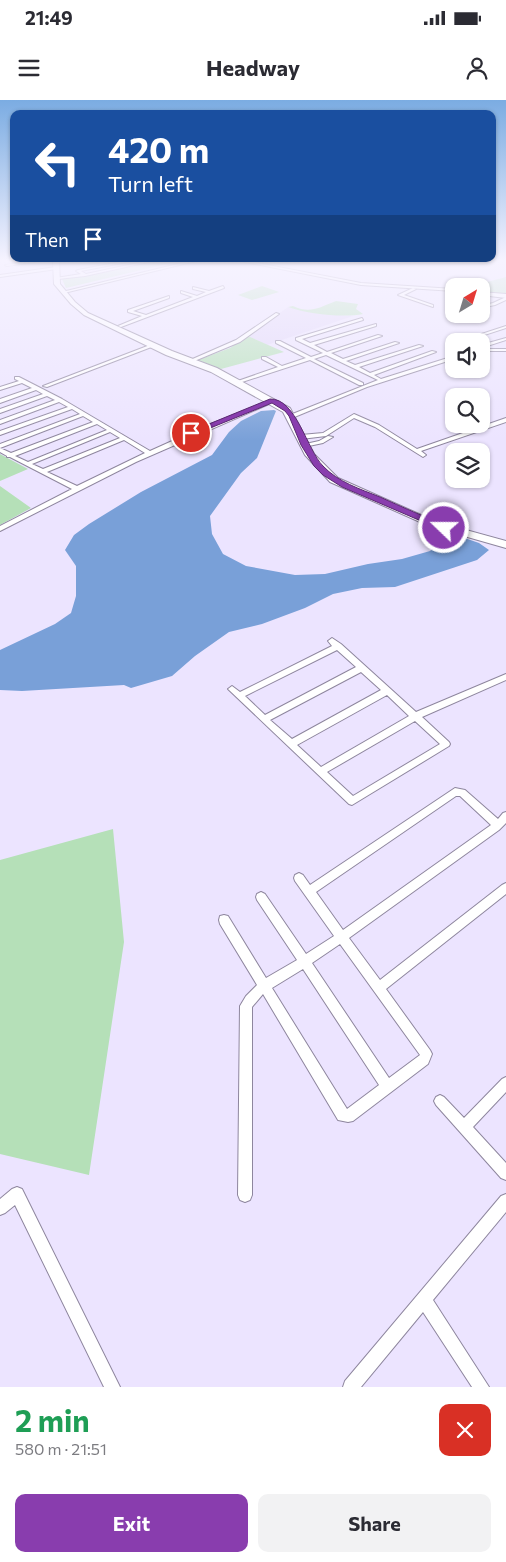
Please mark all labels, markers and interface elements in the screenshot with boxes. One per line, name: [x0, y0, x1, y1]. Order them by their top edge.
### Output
text: 21:49: [25, 6, 73, 29]
icon: menu: [15, 54, 43, 82]
text: Headway: [206, 54, 300, 81]
icon: person: [463, 54, 491, 82]
text: 420 m: [108, 127, 209, 170]
icon: left: [25, 130, 90, 195]
text: Turn left: [108, 170, 193, 197]
icon: arrive: [79, 225, 107, 253]
text: Then: [25, 228, 69, 251]
north arrow: [445, 278, 490, 322]
map controls: [445, 278, 490, 488]
button: sound: [445, 333, 490, 378]
button: search: [445, 388, 490, 433]
pin: [170, 412, 212, 454]
icon: arrive: [177, 419, 205, 447]
button: layers: [445, 443, 490, 488]
position arrow: [417, 501, 469, 553]
text: 2 min: [15, 1401, 90, 1438]
button: close: [439, 1404, 491, 1456]
text: 580 m · 21:51: [15, 1439, 107, 1458]
button: Exit: [15, 1494, 248, 1552]
button: Share: [258, 1494, 491, 1552]

